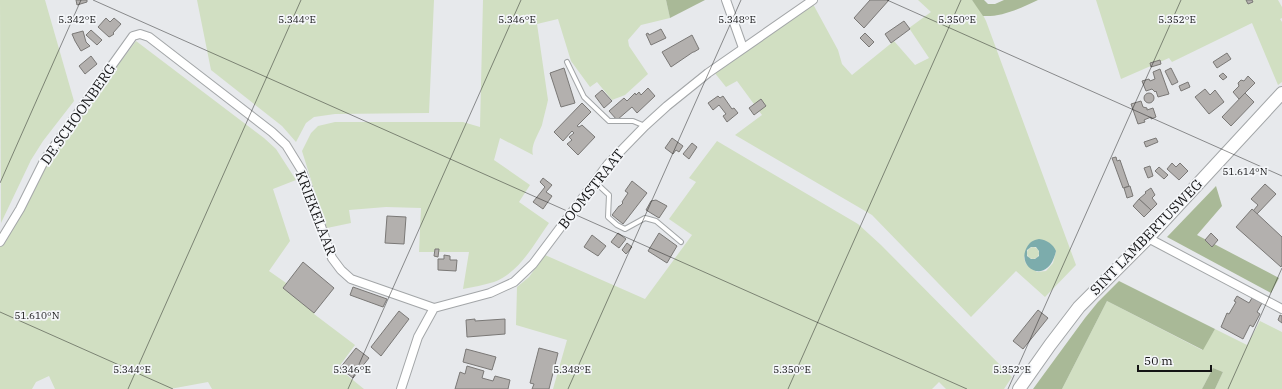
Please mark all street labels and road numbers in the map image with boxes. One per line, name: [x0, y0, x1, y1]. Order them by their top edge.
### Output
street label: DE SCHOONBERG: [36, 60, 120, 168]
street label: BOOMSTRAAT: [554, 146, 628, 232]
street label: KRIEKELAAR: [292, 168, 341, 258]
street label: SINT LAMBERTUSWEG: [1086, 175, 1206, 299]

